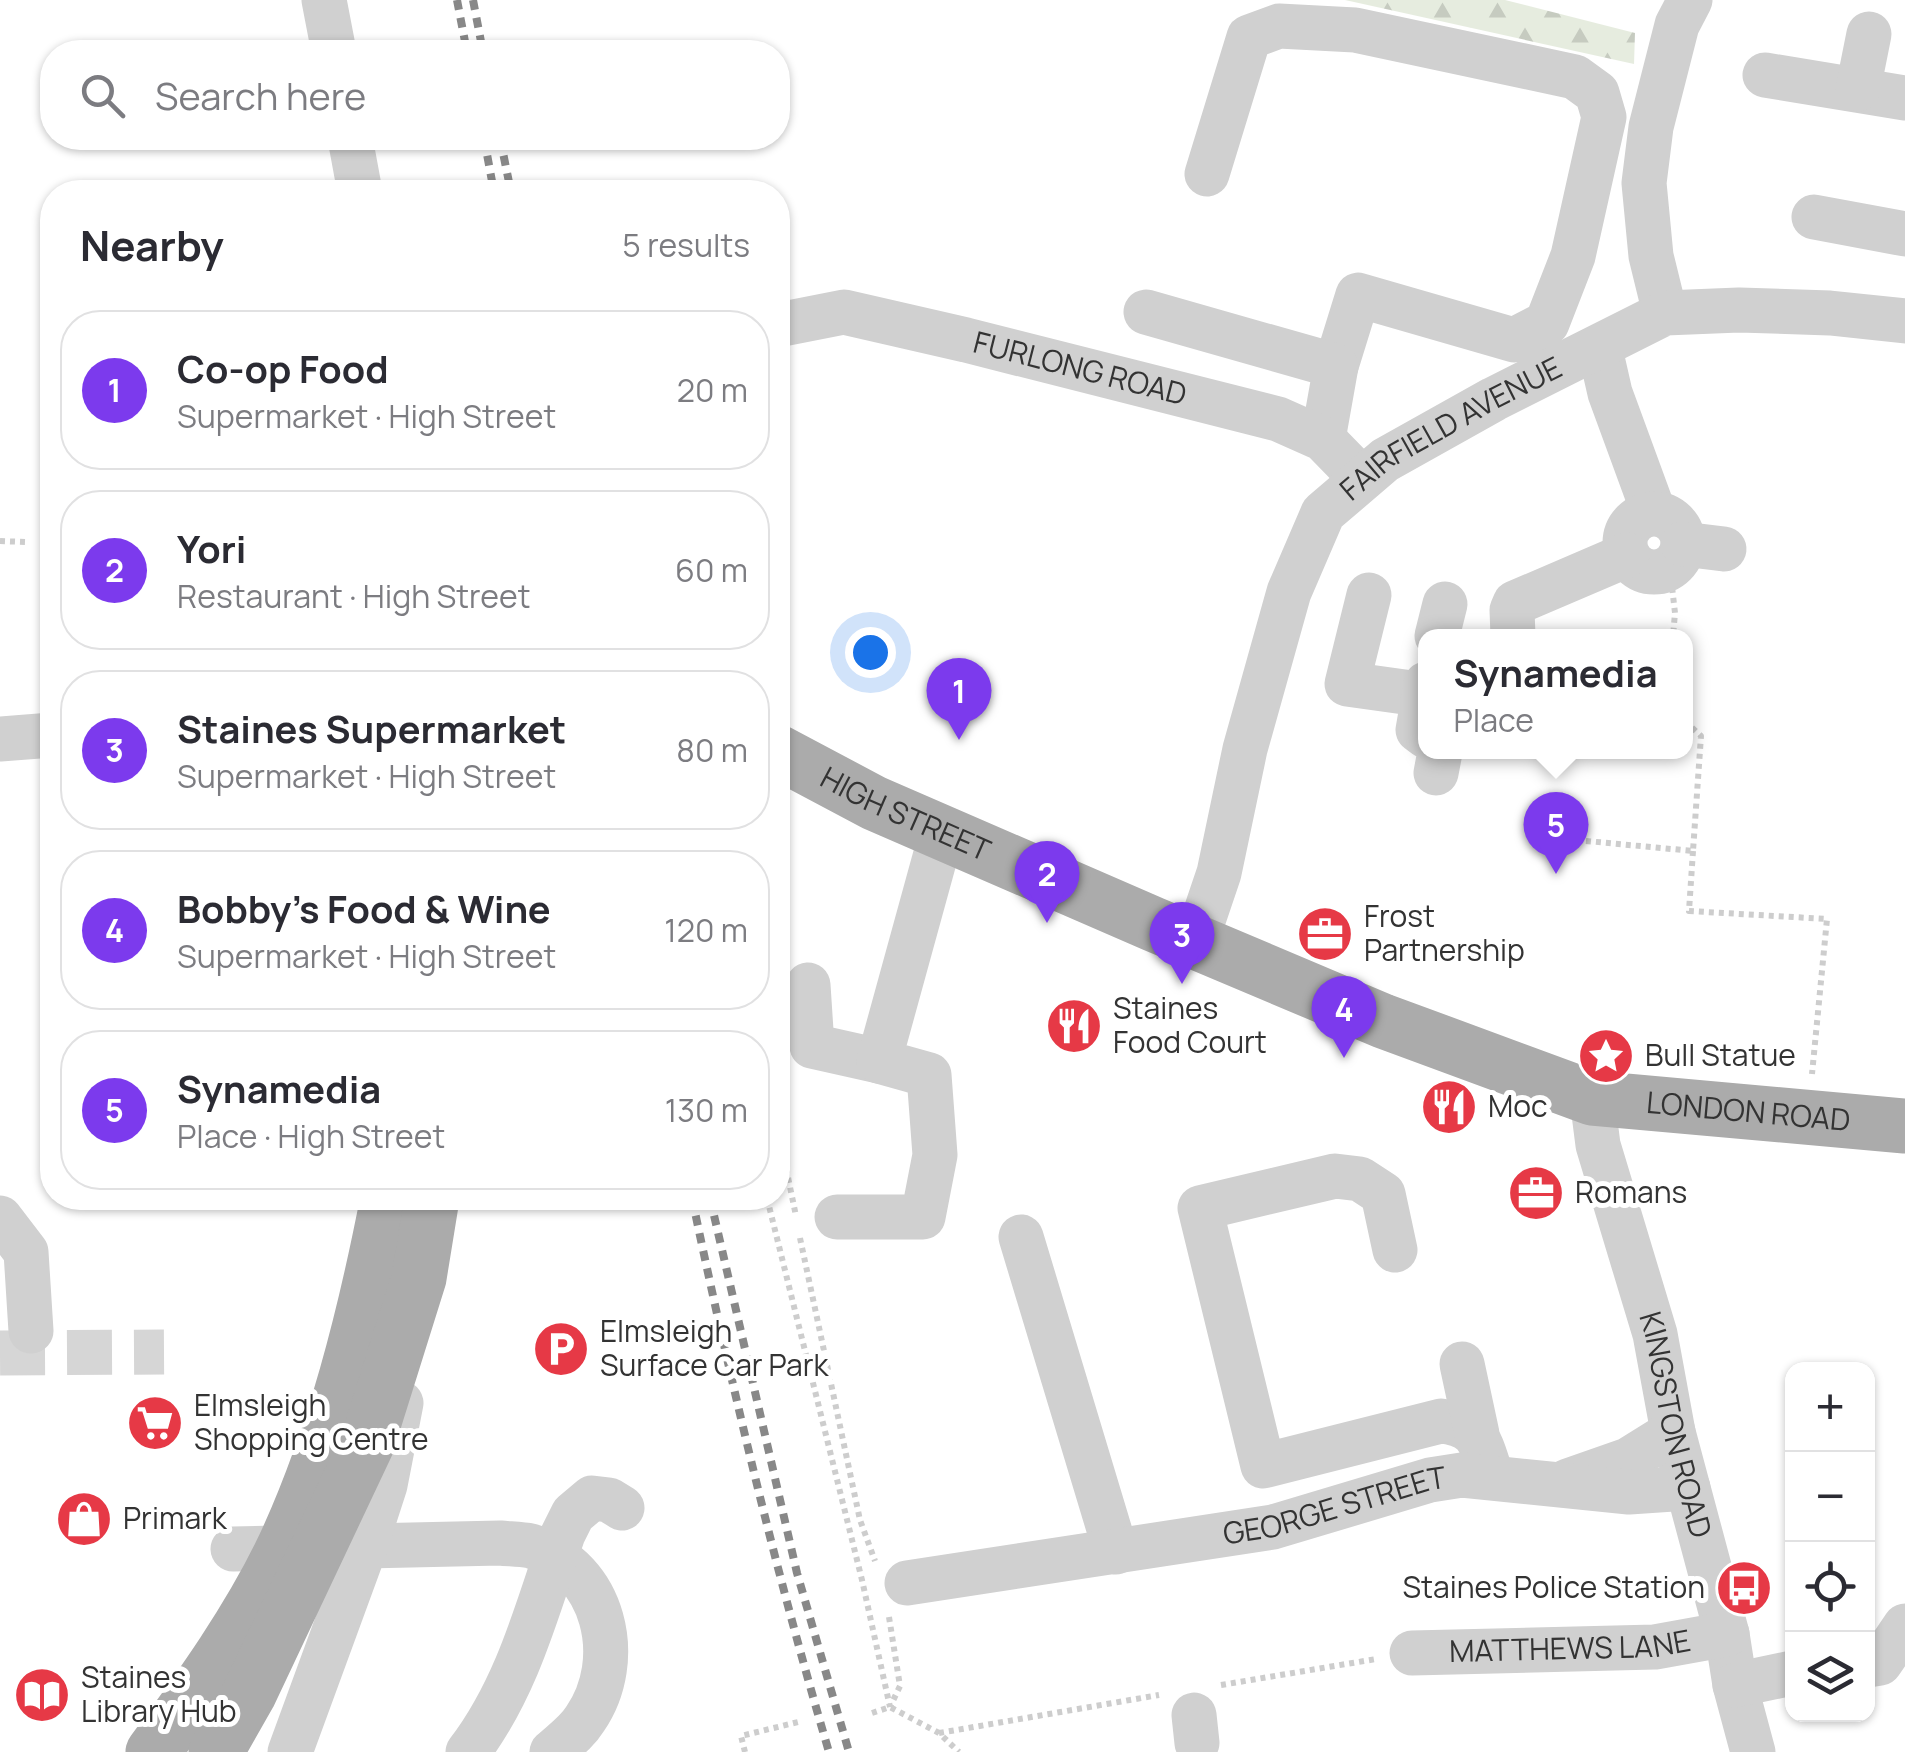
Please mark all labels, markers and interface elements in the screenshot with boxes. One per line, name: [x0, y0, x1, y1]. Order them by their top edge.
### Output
search box: [40, 40, 790, 150]
icon: search: [75, 68, 130, 123]
text: Search here: [155, 69, 366, 121]
text: Nearby: [80, 216, 224, 274]
text: 5 results: [622, 223, 750, 267]
street label: FURLONG ROAD: [969, 321, 1191, 414]
text: Co-op Food: [177, 342, 389, 394]
street label: FAIRFIELD AVENUE: [1331, 346, 1568, 509]
text: 1: [107, 368, 122, 412]
text: 20 m: [677, 368, 748, 412]
text: Supermarket · High Street: [177, 394, 556, 438]
text: Yori: [177, 522, 247, 574]
text: 2: [105, 548, 124, 592]
text: 60 m: [675, 548, 748, 592]
text: Restaurant · High Street: [177, 574, 531, 618]
your location: [845, 627, 896, 678]
popup: [1418, 629, 1693, 759]
text: Synamedia: [1453, 646, 1658, 698]
pin: 1: [926, 658, 992, 740]
text: Place: [1453, 698, 1534, 742]
text: Staines Supermarket: [177, 702, 566, 754]
text: 3: [105, 728, 124, 772]
text: 80 m: [676, 728, 748, 772]
text: Supermarket · High Street: [177, 754, 556, 798]
street label: HIGH STREET: [814, 756, 997, 870]
pin: 5: [1524, 792, 1588, 874]
pin: 2: [1014, 840, 1080, 923]
text: Bobby's Food & Wine: [177, 882, 551, 934]
place label: Frost Partnership: [1364, 895, 1525, 970]
pin: 3: [1150, 902, 1214, 984]
office icon: Frost Partnership: [1295, 904, 1355, 964]
text: 4: [105, 908, 124, 952]
text: 120 m: [664, 908, 748, 952]
text: Supermarket · High Street: [177, 934, 556, 978]
pin: 4: [1312, 976, 1376, 1058]
place label: Staines Food Court: [1113, 987, 1267, 1062]
restaurant icon: Staines Food Court: [1044, 996, 1104, 1056]
place icon: Bull Statue: [1576, 1026, 1636, 1086]
place label: Bull Statue: [1645, 1034, 1796, 1075]
text: Synamedia: [177, 1062, 381, 1114]
restaurant icon: Moc: [1419, 1077, 1479, 1137]
street label: LONDON ROAD: [1645, 1081, 1852, 1140]
place label: Moc: [1488, 1085, 1548, 1126]
text: 5: [105, 1088, 124, 1132]
text: 130 m: [665, 1088, 748, 1132]
text: Place · High Street: [177, 1114, 445, 1158]
office icon: Romans: [1506, 1163, 1566, 1223]
place label: Romans: [1575, 1171, 1687, 1212]
street label: KINGSTON ROAD: [1630, 1307, 1722, 1542]
place label: Elmsleigh Surface Car Park: [600, 1310, 830, 1385]
parking icon: Elmsleigh Surface Car Park: [531, 1319, 591, 1379]
map controls: [1785, 1362, 1875, 1722]
button: +: [1785, 1362, 1875, 1452]
place label: Elmsleigh Shopping Centre: [194, 1384, 429, 1459]
supermarket icon: Elmsleigh Shopping Centre: [125, 1393, 185, 1453]
button: −: [1785, 1452, 1875, 1542]
street label: GEORGE STREET: [1220, 1456, 1449, 1553]
shop icon: Primark: [54, 1489, 114, 1549]
place label: Primark: [123, 1497, 228, 1538]
button: locate: [1785, 1542, 1875, 1632]
bus stop icon: Staines Police Station: [1714, 1558, 1774, 1618]
place label: Staines Police Station: [1403, 1566, 1705, 1607]
street label: MATTHEWS LANE: [1449, 1619, 1694, 1671]
button: layers: [1785, 1632, 1875, 1722]
place label: Staines Library Hub: [81, 1656, 237, 1731]
library icon: Staines Library Hub: [12, 1665, 72, 1725]

